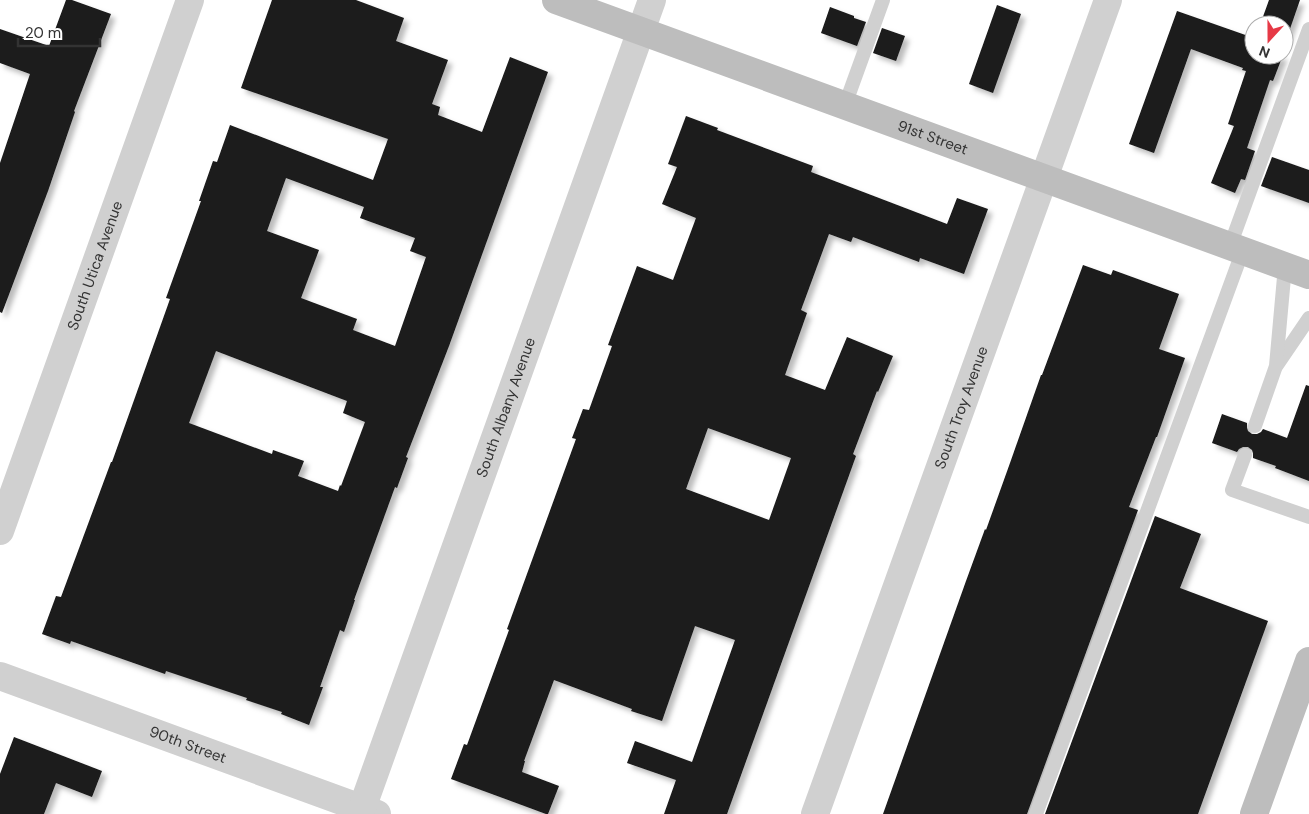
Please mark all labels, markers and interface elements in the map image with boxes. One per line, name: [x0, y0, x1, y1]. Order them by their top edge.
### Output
scale bar: [18, 15, 100, 47]
north arrow: [1244, 15, 1294, 65]
text: 20 m: [25, 23, 61, 43]
text: N: [1256, 42, 1272, 62]
street label: 91st Street: [895, 116, 971, 160]
street label: South Utica Avenue: [63, 198, 127, 333]
street label: South Albany Avenue: [472, 335, 540, 480]
street label: South Troy Avenue: [930, 343, 993, 472]
street label: 90th Street: [146, 721, 229, 768]

